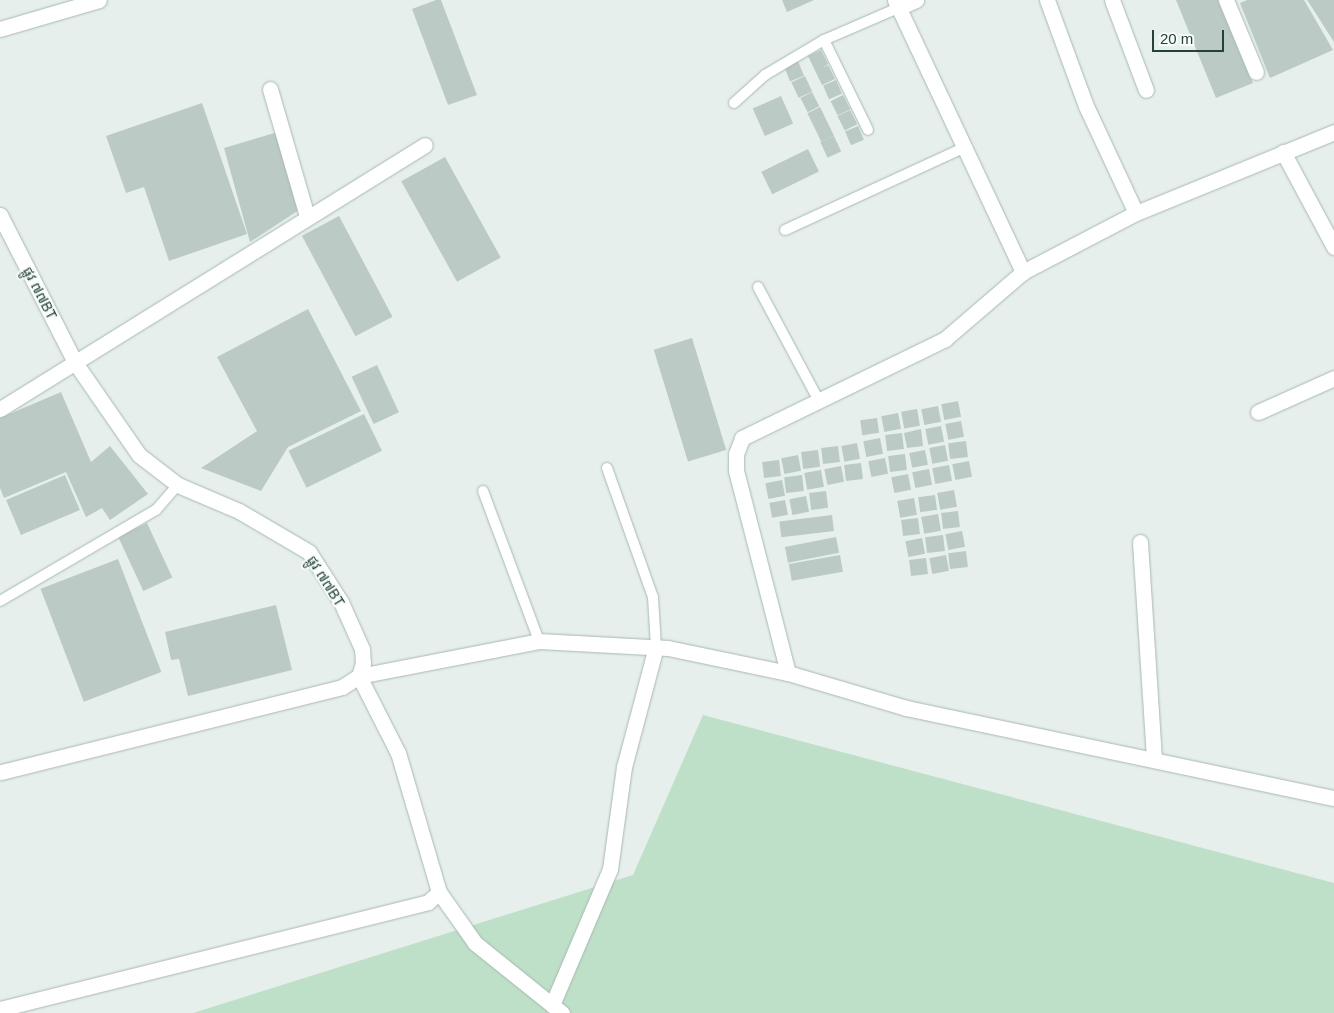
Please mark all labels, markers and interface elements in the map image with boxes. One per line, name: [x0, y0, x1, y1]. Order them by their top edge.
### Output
scale bar: [1154, 20, 1226, 52]
text: 20 m: [1160, 30, 1193, 47]
street label: ផ្លូវ ៧៧BT: [20, 264, 60, 322]
street label: ផ្លូវ ៧៧BT: [304, 552, 348, 610]

